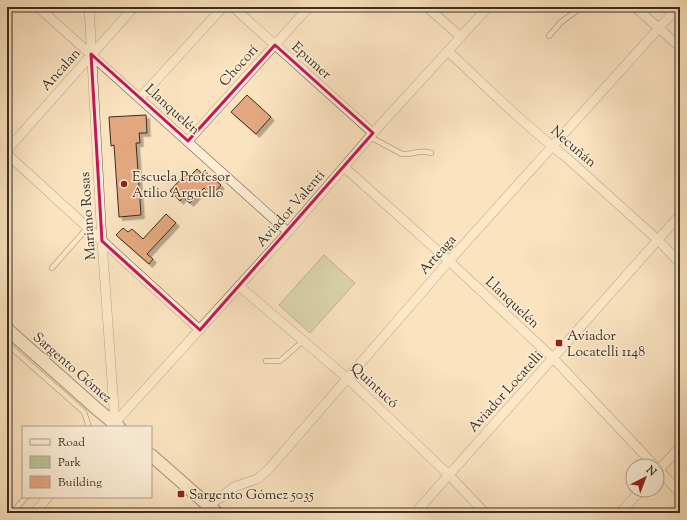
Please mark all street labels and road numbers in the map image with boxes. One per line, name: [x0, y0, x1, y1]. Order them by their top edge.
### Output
street label: Epumer: [286, 38, 336, 85]
street label: Chocorí: [215, 41, 264, 92]
street label: Ancalan: [37, 45, 86, 96]
street label: Llanquelén: [140, 80, 204, 141]
street label: Necuñán: [545, 122, 600, 173]
street label: Aviador Valenti: [252, 167, 331, 252]
street label: Mariano Rosas: [76, 171, 102, 261]
street label: Arteaga: [415, 231, 462, 280]
street label: Llanquelén: [480, 273, 543, 334]
street label: Sargento Gómez: [28, 328, 116, 409]
street label: Aviador Locatelli: [464, 347, 549, 438]
street label: Quintucó: [345, 359, 402, 414]

